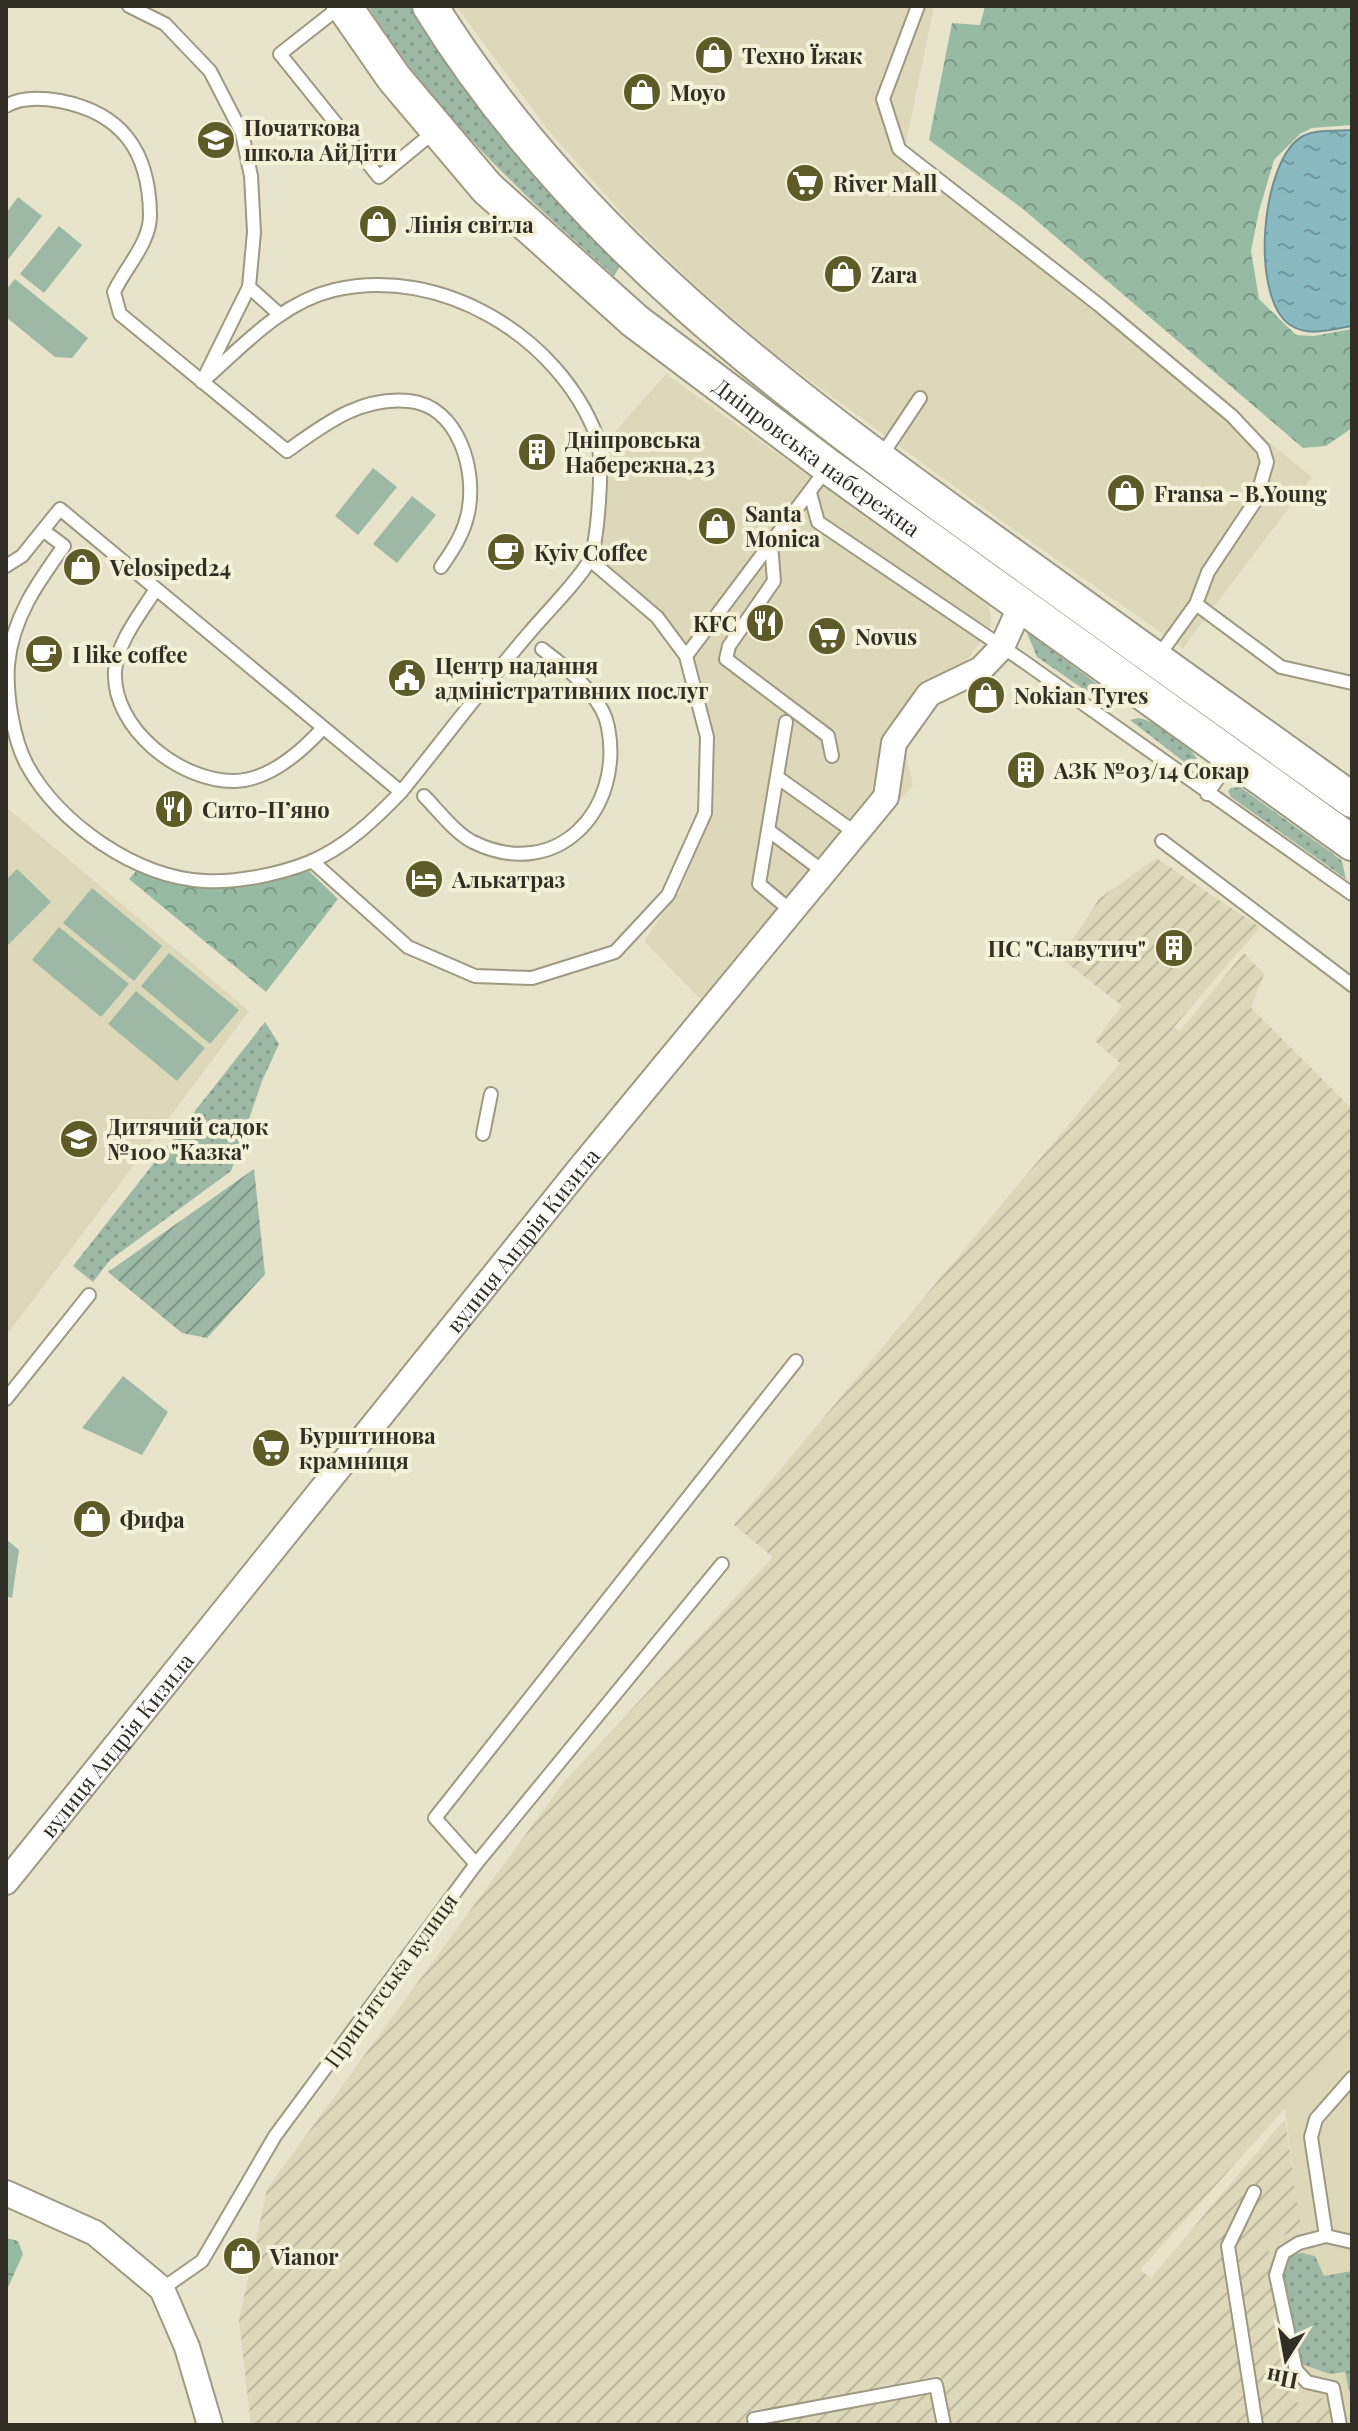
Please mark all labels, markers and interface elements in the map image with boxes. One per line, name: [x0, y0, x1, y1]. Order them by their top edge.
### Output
shop icon: Техно Їжак: [693, 34, 735, 76]
place label: Техно Їжак: [742, 40, 863, 70]
shop icon: Moyo: [621, 71, 663, 113]
place label: Moyo: [670, 77, 726, 107]
place label: Початкова школа АйДіти: [244, 112, 397, 167]
school or university icon: Початкова школа АйДіти: [195, 119, 237, 161]
supermarket icon: River Mall: [784, 162, 826, 204]
place label: River Mall: [833, 168, 937, 198]
shop icon: Лінія світла: [357, 203, 399, 245]
place label: Лінія світла: [405, 209, 534, 239]
shop icon: Zara: [822, 253, 864, 295]
place label: Zara: [871, 259, 918, 289]
street label: Дніпровська набережна: [708, 371, 927, 543]
place label: Дніпровська Набережна,23: [565, 424, 715, 479]
building icon: Дніпровська Набережна,23: [516, 431, 558, 473]
shop icon: Fransa - B.Young: [1105, 472, 1147, 514]
place label: Fransa - B.Young: [1154, 478, 1328, 508]
place label: Santa Monica: [745, 498, 821, 553]
shop icon: Santa Monica: [696, 505, 738, 547]
cafe icon: Kyiv Coffee: [485, 531, 527, 573]
place label: Kyiv Coffee: [534, 537, 648, 567]
shop icon: Velosiped24: [61, 546, 103, 588]
place label: Velosiped24: [109, 552, 231, 582]
restaurant icon: KFC: [744, 602, 786, 644]
place label: KFC: [693, 608, 737, 638]
supermarket icon: Novus: [806, 615, 848, 657]
place label: Novus: [855, 621, 917, 651]
cafe icon: I like coffee: [23, 633, 65, 675]
place label: I like coffee: [72, 639, 188, 669]
place label: Центр надання адміністративних послуг: [435, 650, 708, 705]
public building icon: Центр надання адміністративних послуг: [386, 657, 428, 699]
shop icon: Nokian Tyres: [965, 674, 1007, 716]
place label: Nokian Tyres: [1014, 680, 1148, 710]
building icon: АЗК №03/14 Сокар: [1005, 749, 1047, 791]
place label: АЗК №03/14 Сокар: [1053, 755, 1249, 785]
restaurant icon: Сито-П’яно: [153, 788, 195, 830]
place label: Сито-П’яно: [202, 794, 330, 824]
hotel icon: Алькатраз: [403, 858, 445, 900]
place label: Алькатраз: [451, 864, 566, 894]
building icon: ПС "Славутич": [1153, 927, 1195, 969]
place label: ПС "Славутич": [988, 933, 1146, 963]
place label: Дитячий садок №100 "Казка": [107, 1111, 269, 1166]
school or university icon: Дитячий садок №100 "Казка": [58, 1118, 100, 1160]
street label: вулиця Андрія Кизила: [439, 1141, 606, 1338]
place label: Бурштинова крамниця: [299, 1420, 436, 1475]
supermarket icon: Бурштинова крамниця: [250, 1427, 292, 1469]
shop icon: Фифа: [71, 1498, 113, 1540]
place label: Фифа: [120, 1504, 185, 1534]
street label: вулиця Андрія Кизила: [33, 1646, 200, 1844]
street label: Припʼятська вулиця: [317, 1887, 464, 2073]
shop icon: Vianor: [221, 2235, 263, 2277]
place label: Vianor: [269, 2241, 339, 2271]
north arrow: [1246, 2319, 1326, 2399]
text: Пн: [1264, 2362, 1300, 2397]

